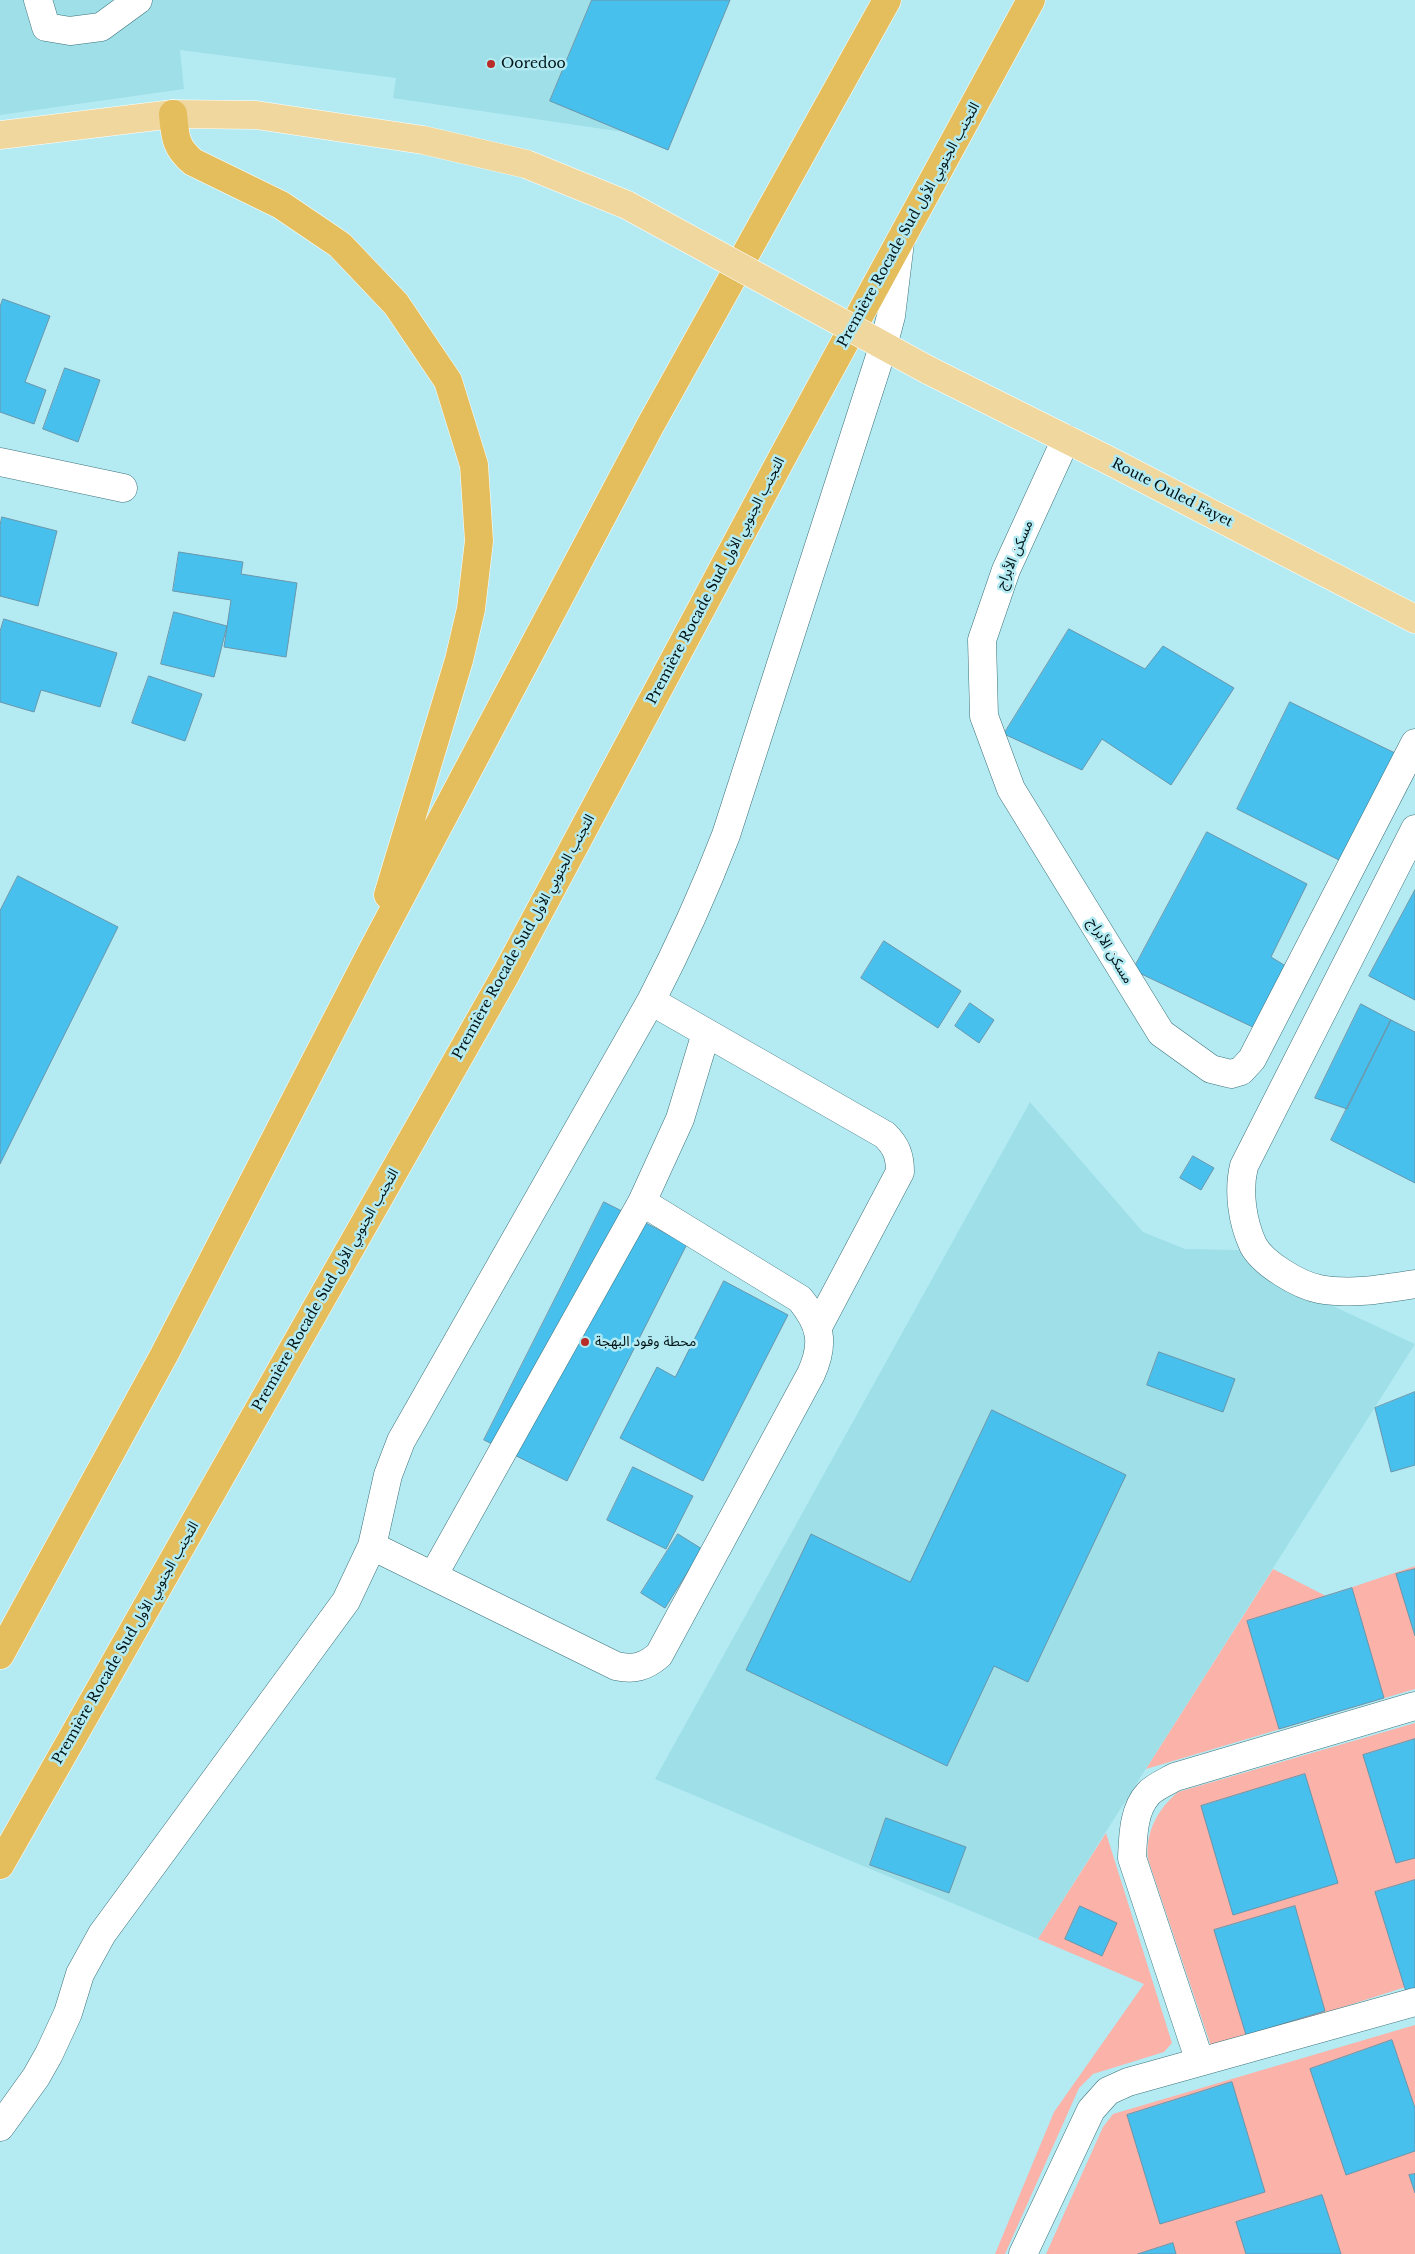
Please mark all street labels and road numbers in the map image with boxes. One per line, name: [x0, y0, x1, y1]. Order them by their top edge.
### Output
street label: Première Rocade Sud التجنب الجنوبي الأول: [834, 100, 984, 350]
street label: Première Rocade Sud التجنب الجنوبي الأول: [643, 455, 789, 707]
street label: Route Ouled Fayet: [1109, 455, 1235, 531]
street label: مسكن الأبراج: [993, 518, 1037, 592]
street label: Première Rocade Sud التجنب الجنوبي الأول: [449, 812, 599, 1062]
street label: مسكن الأبراج: [1084, 915, 1136, 987]
street label: Première Rocade Sud التجنب الجنوبي الأول: [249, 1166, 403, 1414]
street label: Première Rocade Sud التجنب الجنوبي الأول: [49, 1519, 203, 1767]

